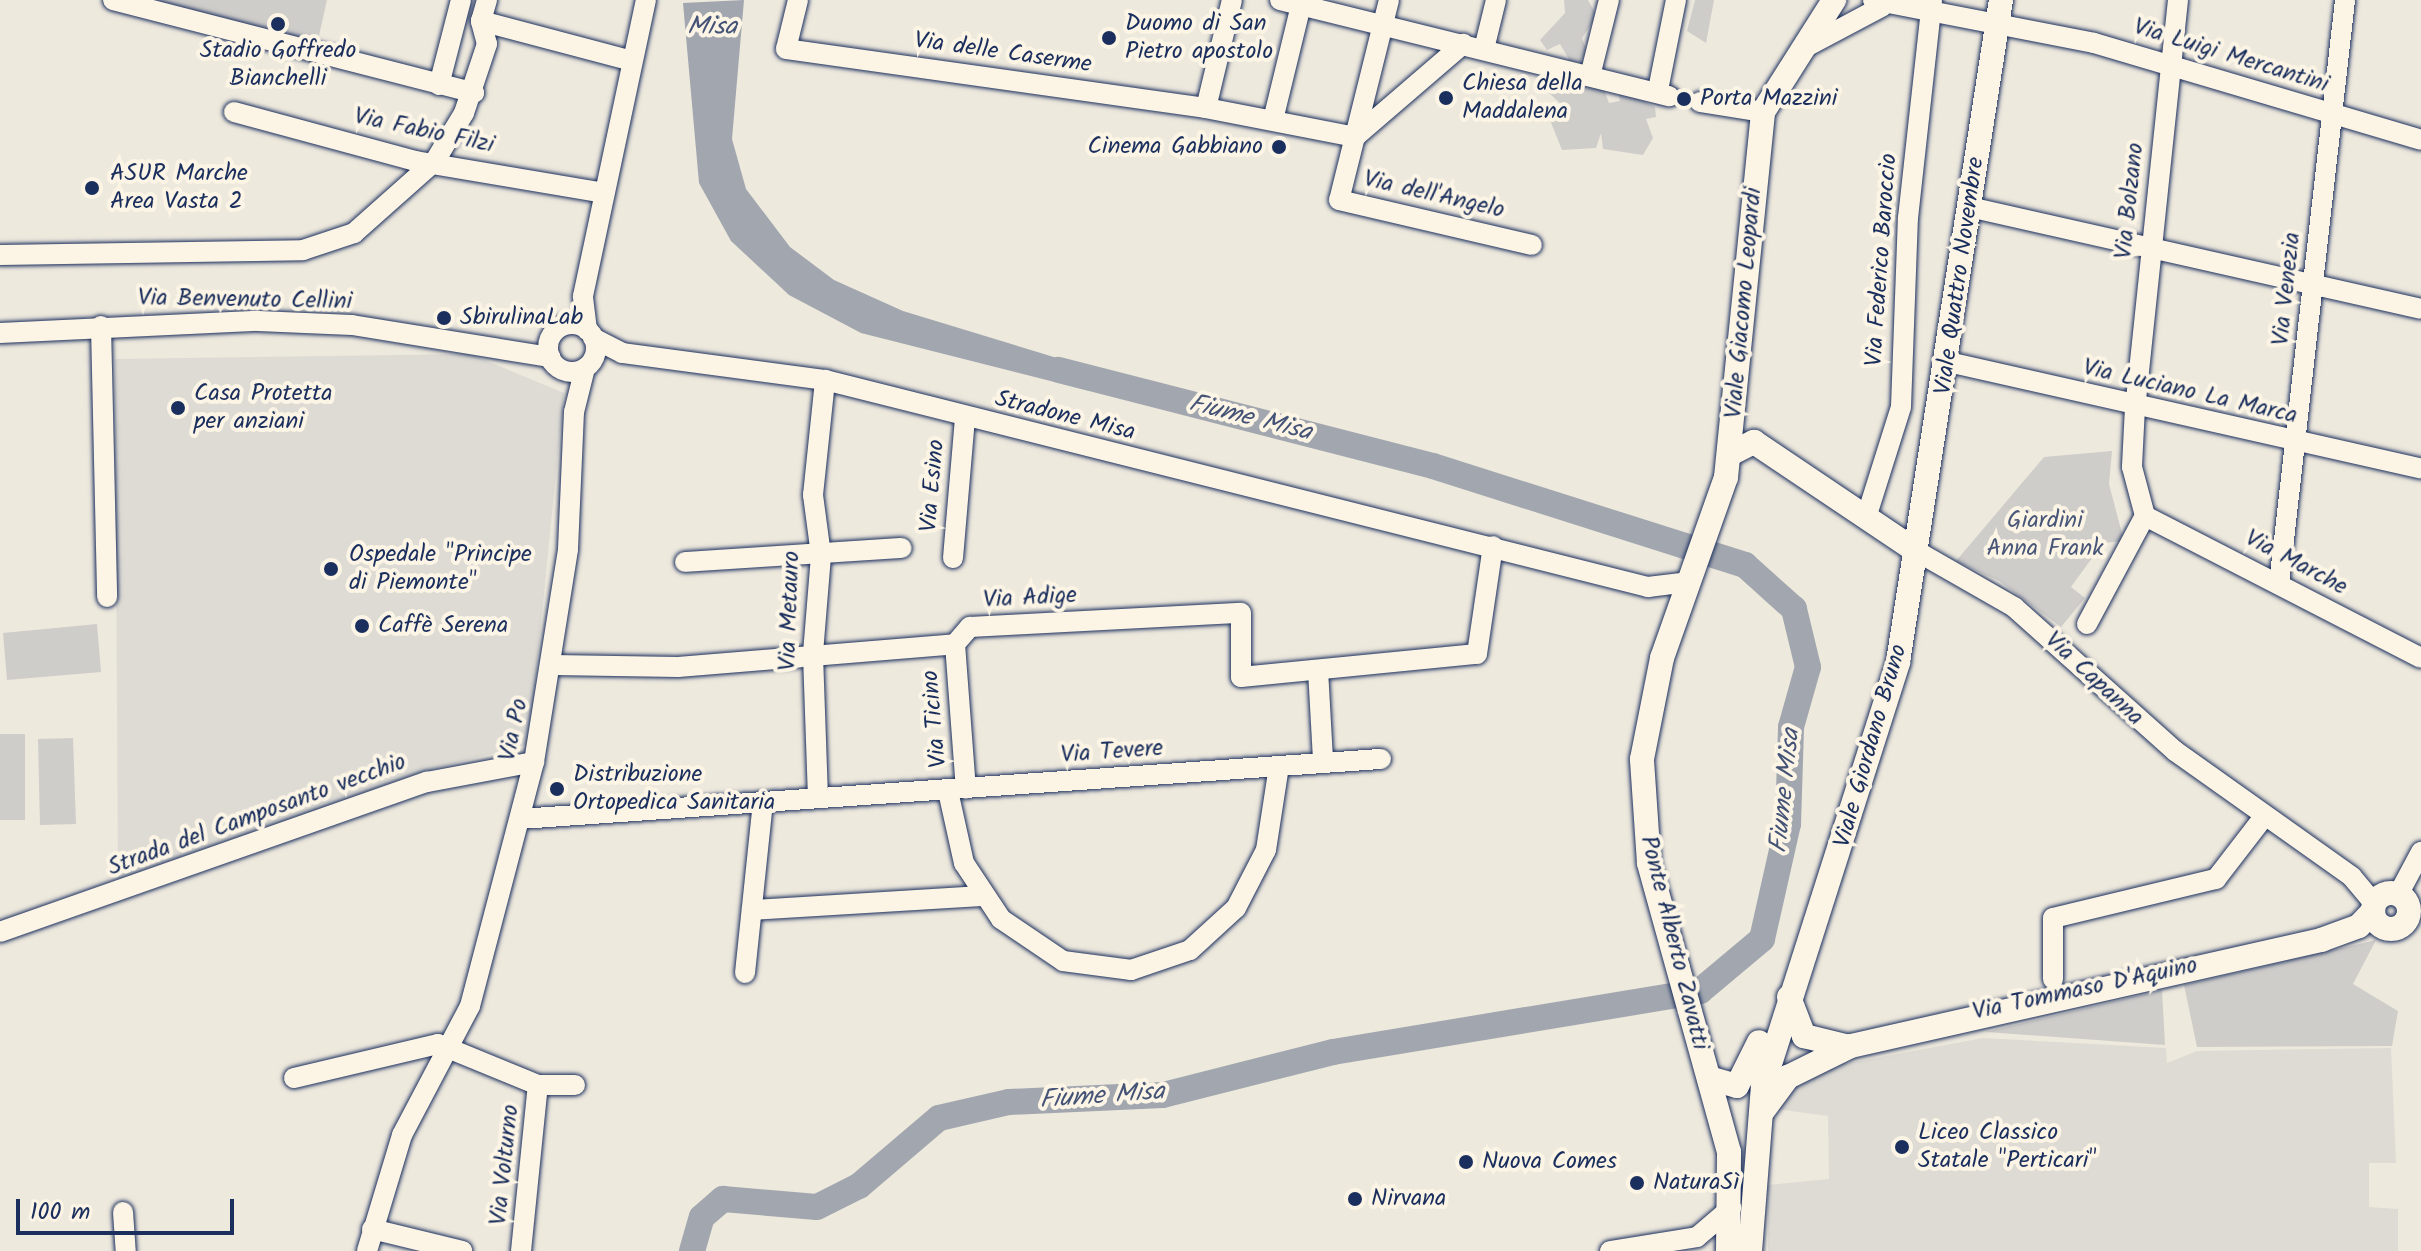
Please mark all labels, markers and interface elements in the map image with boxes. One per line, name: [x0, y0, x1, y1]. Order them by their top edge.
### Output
place label: Duomo di San Pietro apostolo: [1125, 10, 1273, 66]
water label: Misa: [687, 12, 737, 44]
street label: Via Luigi Mercantini: [2130, 13, 2332, 99]
marker: Stadio Goffredo Bianchelli: [269, 15, 287, 33]
street label: Via delle Caserme: [912, 26, 1094, 80]
marker: Duomo di San Pietro apostolo: [1100, 29, 1118, 47]
place label: Stadio Goffredo Bianchelli: [200, 37, 356, 93]
place label: Chiesa della Maddalena: [1462, 70, 1583, 126]
place label: Porta Mazzini: [1700, 85, 1838, 113]
marker: Chiesa della Maddalena: [1437, 89, 1455, 107]
marker: Porta Mazzini: [1675, 90, 1693, 108]
street label: Via Fabio Filzi: [351, 102, 497, 160]
place label: Cinema Gabbiano: [1088, 133, 1263, 161]
marker: Cinema Gabbiano: [1270, 138, 1288, 156]
street label: Via Bolzano: [2110, 141, 2150, 261]
street label: Via Federico Baroccio: [1860, 152, 1904, 368]
street label: Viale Quattro Novembre: [1929, 155, 1991, 397]
place label: ASUR Marche Area Vasta 2: [110, 160, 248, 216]
street label: Via dell'Angelo: [1361, 165, 1507, 225]
marker: ASUR Marche Area Vasta 2: [81, 177, 103, 199]
street label: Viale Giacomo Leopardi: [1720, 186, 1768, 420]
street label: Via Venezia: [2267, 231, 2307, 347]
street label: Via Benvenuto Cellini: [138, 284, 352, 316]
place label: SbirulinaLab: [460, 304, 583, 332]
marker: SbirulinaLab: [435, 309, 453, 327]
street label: Via Luciano La Marca: [2080, 353, 2300, 431]
place label: Casa Protetta per anziani: [194, 380, 333, 436]
street label: Stradone Misa: [992, 385, 1138, 447]
water label: Fiume Misa: [1186, 389, 1314, 449]
marker: Casa Protetta per anziani: [169, 399, 187, 417]
street label: Via Esino: [915, 438, 951, 534]
park label: Giardini Anna Frank: [1987, 507, 2103, 563]
street label: Via Marche: [2240, 524, 2352, 602]
place label: Ospedale "Principe di Piemonte": [349, 541, 532, 597]
street label: Via Metauro: [774, 551, 806, 671]
marker: Ospedale "Principe di Piemonte": [320, 558, 342, 580]
street label: Via Adige: [982, 581, 1078, 615]
place label: Caffè Serena: [378, 612, 508, 640]
marker: Caffè Serena: [353, 617, 371, 635]
street label: Via Capanna: [2039, 626, 2149, 732]
street label: Viale Giordano Bruno: [1828, 641, 1914, 851]
street label: Via Ticino: [916, 669, 954, 769]
street label: Via Po: [493, 696, 535, 764]
water label: Fiume Misa: [1764, 727, 1808, 855]
street label: Via Tevere: [1060, 734, 1164, 770]
street label: Strada del Camposanto vecchio: [104, 748, 410, 882]
place label: Distribuzione Ortopedica Sanitaria: [573, 761, 775, 817]
marker: Distribuzione Ortopedica Sanitaria: [548, 780, 566, 798]
street label: Ponte Alberto Zavatti: [1633, 833, 1715, 1053]
street label: Via Tommaso D'Aquino: [1970, 951, 2200, 1027]
water label: Fiume Misa: [1039, 1077, 1165, 1117]
street label: Via Volturno: [484, 1103, 526, 1227]
place label: Liceo Classico Statale "Perticari": [1918, 1119, 2096, 1175]
marker: Liceo Classico Statale "Perticari": [1893, 1138, 1911, 1156]
place label: Nuova Comes: [1482, 1148, 1617, 1176]
marker: Nuova Comes: [1457, 1153, 1475, 1171]
place label: NaturaSì: [1653, 1169, 1739, 1197]
marker: NaturaSì: [1628, 1174, 1646, 1192]
scale bar: [20, 1183, 238, 1233]
place label: Nirvana: [1371, 1185, 1446, 1213]
marker: Nirvana: [1346, 1190, 1364, 1208]
text: 100 m: [30, 1193, 90, 1232]

